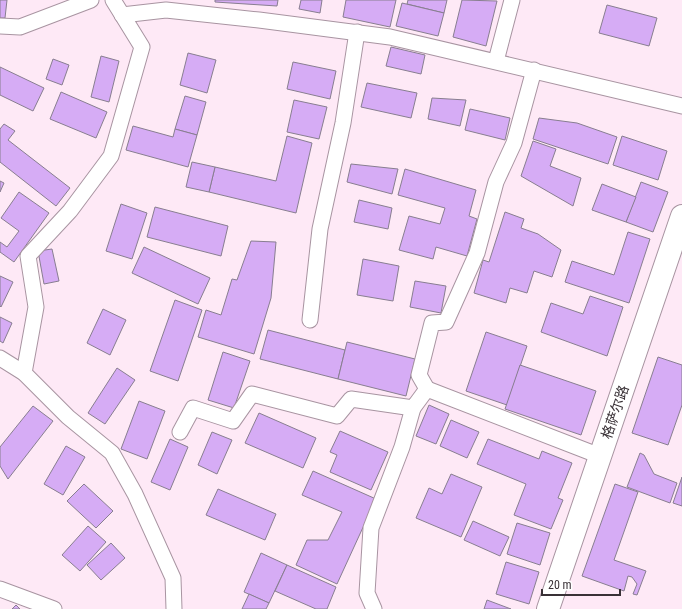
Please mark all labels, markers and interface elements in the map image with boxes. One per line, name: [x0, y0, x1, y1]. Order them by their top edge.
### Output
street label: 格萨尔路: [598, 383, 632, 441]
scale bar: [542, 571, 620, 597]
text: 20 m: [548, 578, 572, 592]

